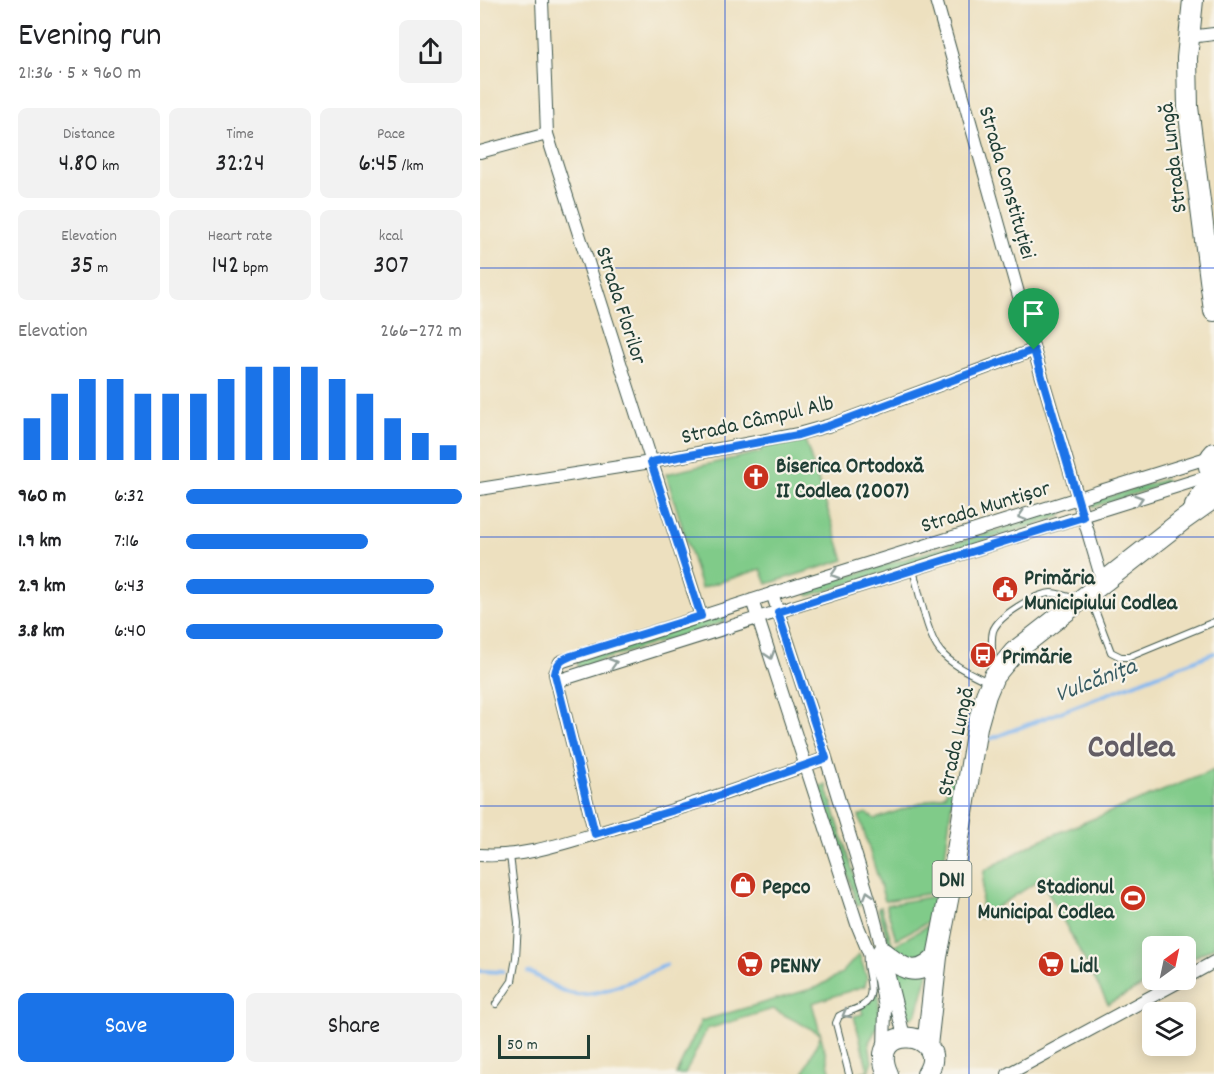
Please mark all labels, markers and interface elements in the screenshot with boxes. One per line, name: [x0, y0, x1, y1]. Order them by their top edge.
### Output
text: Evening run: [18, 14, 162, 61]
button: share: [399, 20, 462, 83]
text: 21:36 · 5 × 960 m: [18, 60, 141, 88]
street label: Strada Lungă: [1152, 100, 1197, 215]
street label: Strada Constituției: [969, 103, 1042, 263]
text: Distance: [63, 123, 115, 146]
text: Time: [226, 123, 254, 146]
text: Pace: [377, 123, 405, 146]
text: 4.80: [59, 146, 98, 183]
text: 32:24: [215, 146, 265, 183]
text: 6:45: [358, 146, 398, 183]
text: km: [98, 155, 119, 178]
text: /km: [398, 155, 424, 178]
text: Elevation: [61, 225, 117, 248]
text: Heart rate: [208, 225, 272, 248]
text: kcal: [379, 225, 403, 248]
street label: Strada Florilor: [586, 243, 654, 370]
text: 35: [70, 248, 93, 285]
text: 142: [212, 248, 239, 285]
text: 307: [373, 248, 409, 285]
text: m: [93, 257, 108, 280]
text: bpm: [239, 257, 268, 280]
pin: [1008, 288, 1059, 350]
icon: arrive: [1017, 297, 1050, 330]
text: Elevation: [18, 318, 88, 346]
text: 266–272 m: [380, 318, 462, 346]
street label: Strada Câmpul Alb: [678, 389, 837, 454]
place label: Biserica Ortodoxă II Codlea (2007): [776, 452, 925, 508]
church icon: Biserica Ortodoxă II Codlea (2007): [741, 462, 771, 492]
street label: Strada Muntișor: [917, 474, 1055, 543]
text: 960 m: [18, 483, 66, 511]
text: 6:32: [114, 483, 145, 511]
one-way arrow: [1133, 494, 1144, 506]
one-way arrow: [1017, 509, 1028, 521]
text: 1.9 km: [18, 528, 61, 556]
text: 7:16: [114, 528, 139, 556]
place label: Primăria Municipiului Codlea: [1024, 564, 1178, 620]
one-way arrow: [831, 566, 841, 579]
text: 2.9 km: [18, 573, 66, 601]
text: 6:43: [114, 573, 144, 601]
public building icon: Primăria Municipiului Codlea: [990, 574, 1020, 604]
text: 3.8 km: [18, 618, 65, 646]
text: 6:40: [114, 618, 146, 646]
bus stop icon: Primărie: [968, 640, 998, 670]
place label: Primărie: [1002, 643, 1072, 674]
one-way arrow: [763, 649, 776, 660]
water label: Vulcănița: [1050, 650, 1143, 713]
one-way arrow: [607, 658, 618, 671]
street label: Strada Lungă: [931, 684, 984, 799]
district label: Codlea: [1088, 725, 1175, 774]
road number: DN1: [932, 861, 972, 897]
shop icon: Pepco: [728, 870, 758, 900]
place label: Pepco: [762, 873, 811, 904]
place label: Stadionul Municipal Codlea: [978, 873, 1115, 929]
sports icon: Stadionul Municipal Codlea: [1118, 883, 1148, 913]
one-way arrow: [863, 890, 875, 901]
north arrow: [1142, 936, 1196, 990]
map controls: [1142, 936, 1196, 1056]
supermarket icon: PENNY: [735, 949, 765, 979]
supermarket icon: Lidl: [1036, 949, 1066, 979]
place label: PENNY: [770, 952, 821, 983]
place label: Lidl: [1070, 952, 1099, 983]
button: Save: [18, 993, 234, 1062]
button: Share: [246, 993, 462, 1062]
button: layers: [1142, 1002, 1196, 1056]
one-way arrow: [842, 1006, 852, 1018]
scale bar: [498, 1032, 590, 1060]
text: 50 m: [507, 1034, 538, 1057]

